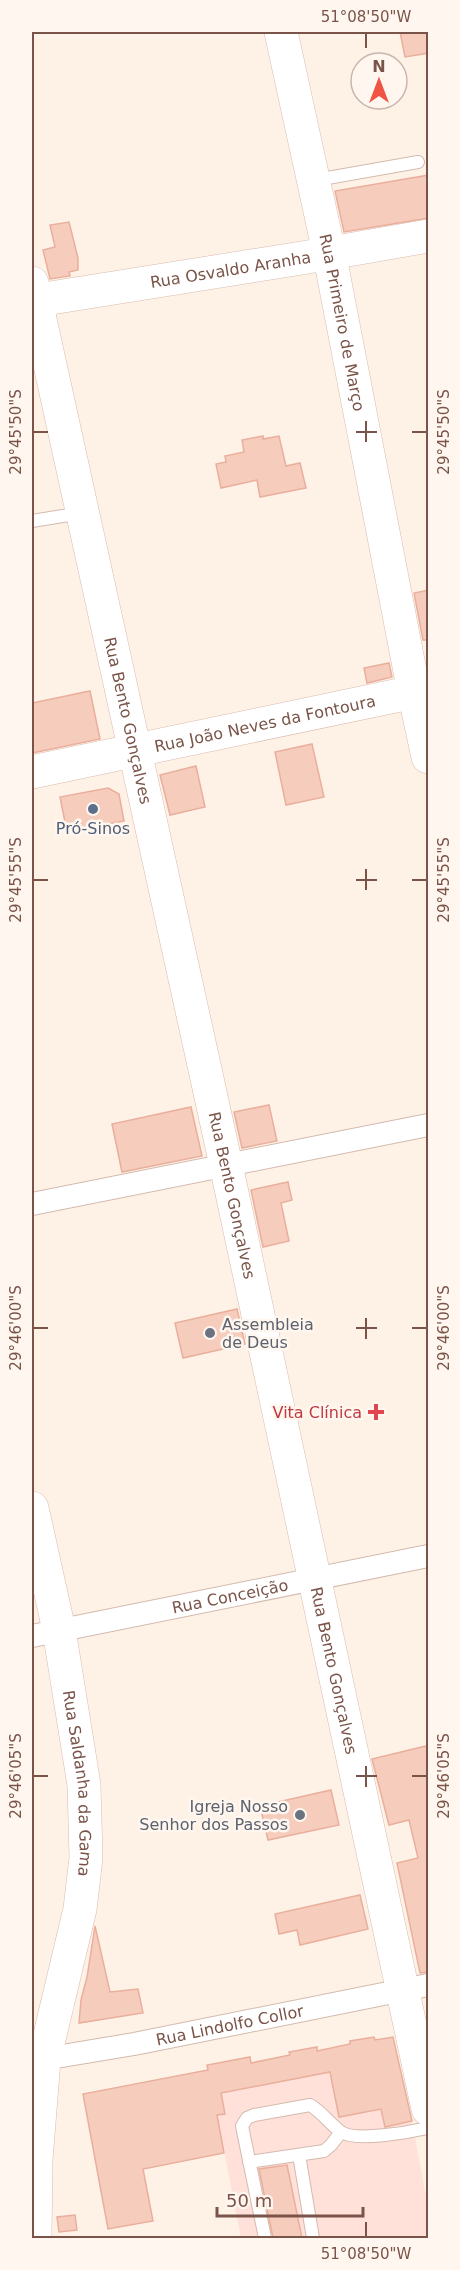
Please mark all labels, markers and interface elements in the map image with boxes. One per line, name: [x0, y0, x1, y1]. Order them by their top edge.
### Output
text: 51°08'50"W: [321, 8, 411, 26]
north arrow: [349, 51, 409, 111]
text: N: [372, 57, 386, 76]
street label: Rua Primeiro de Março: [316, 232, 369, 413]
street label: Rua Osvaldo Aranha: [149, 247, 312, 292]
text: 29°45'50"S: [7, 389, 25, 475]
text: 29°45'50"S: [435, 389, 453, 475]
street label: Rua Bento Gonçalves: [101, 635, 156, 806]
street label: Rua João Neves da Fontoura: [153, 691, 377, 756]
marker: Pró-Sinos: [86, 802, 100, 816]
place label: Pró-Sinos: [56, 819, 130, 838]
text: 29°45'55"S: [7, 837, 25, 923]
text: 29°45'55"S: [435, 837, 453, 923]
street label: Rua Bento Gonçalves: [205, 1110, 260, 1281]
text: 29°46'00"S: [7, 1285, 25, 1371]
text: 29°46'00"S: [435, 1285, 453, 1371]
place label: Assembleia de Deus: [222, 1315, 314, 1352]
marker: Assembleia de Deus: [203, 1326, 217, 1340]
place label: Vita Clínica: [273, 1403, 362, 1422]
marker: Vita Clínica: [367, 1403, 385, 1421]
street label: Rua Conceição: [170, 1575, 290, 1617]
street label: Rua Bento Gonçalves: [307, 1585, 361, 1756]
street label: Rua Saldanha da Gama: [59, 1689, 96, 1878]
text: 29°46'05"S: [7, 1733, 25, 1819]
text: 29°46'05"S: [435, 1733, 453, 1819]
place label: Igreja Nosso Senhor dos Passos: [139, 1797, 288, 1834]
marker: Igreja Nosso Senhor dos Passos: [293, 1808, 307, 1822]
street label: Rua Lindolfo Collor: [154, 2001, 306, 2049]
scale bar: [217, 2180, 362, 2218]
text: 50 m: [226, 2190, 272, 2211]
text: 51°08'50"W: [321, 2245, 411, 2263]

